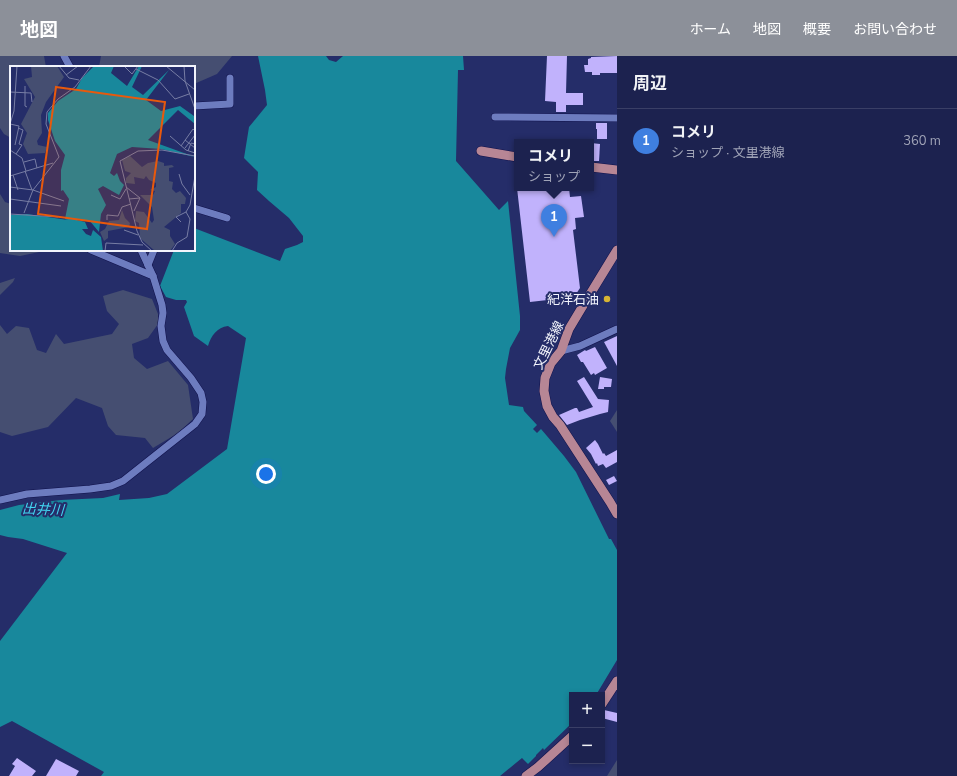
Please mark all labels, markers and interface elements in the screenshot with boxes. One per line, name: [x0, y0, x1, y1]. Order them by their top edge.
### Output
text: 地図: [20, 17, 58, 43]
text: ホーム: [689, 20, 731, 39]
text: 地図: [753, 20, 781, 39]
text: 概要: [803, 20, 831, 39]
text: お問い合わせ: [853, 20, 937, 39]
inset map: [10, 66, 195, 251]
text: 周辺: [633, 72, 667, 95]
text: コメリ: [671, 122, 716, 142]
text: 1: [642, 132, 650, 150]
text: 360 m: [903, 132, 941, 150]
popup: [514, 139, 594, 191]
text: ショップ · 文里港線: [671, 144, 785, 162]
text: コメリ: [528, 146, 573, 166]
text: ショップ: [528, 168, 580, 186]
pin: 1: [541, 204, 567, 237]
place label: 紀洋石油: [547, 291, 599, 309]
marker: 紀洋石油: [602, 294, 612, 304]
street label: 文里港線: [529, 318, 568, 373]
your location: [256, 464, 276, 484]
water label: 出井川: [22, 499, 66, 520]
map controls: [569, 692, 605, 764]
button: +: [569, 692, 605, 728]
button: −: [569, 728, 605, 764]

